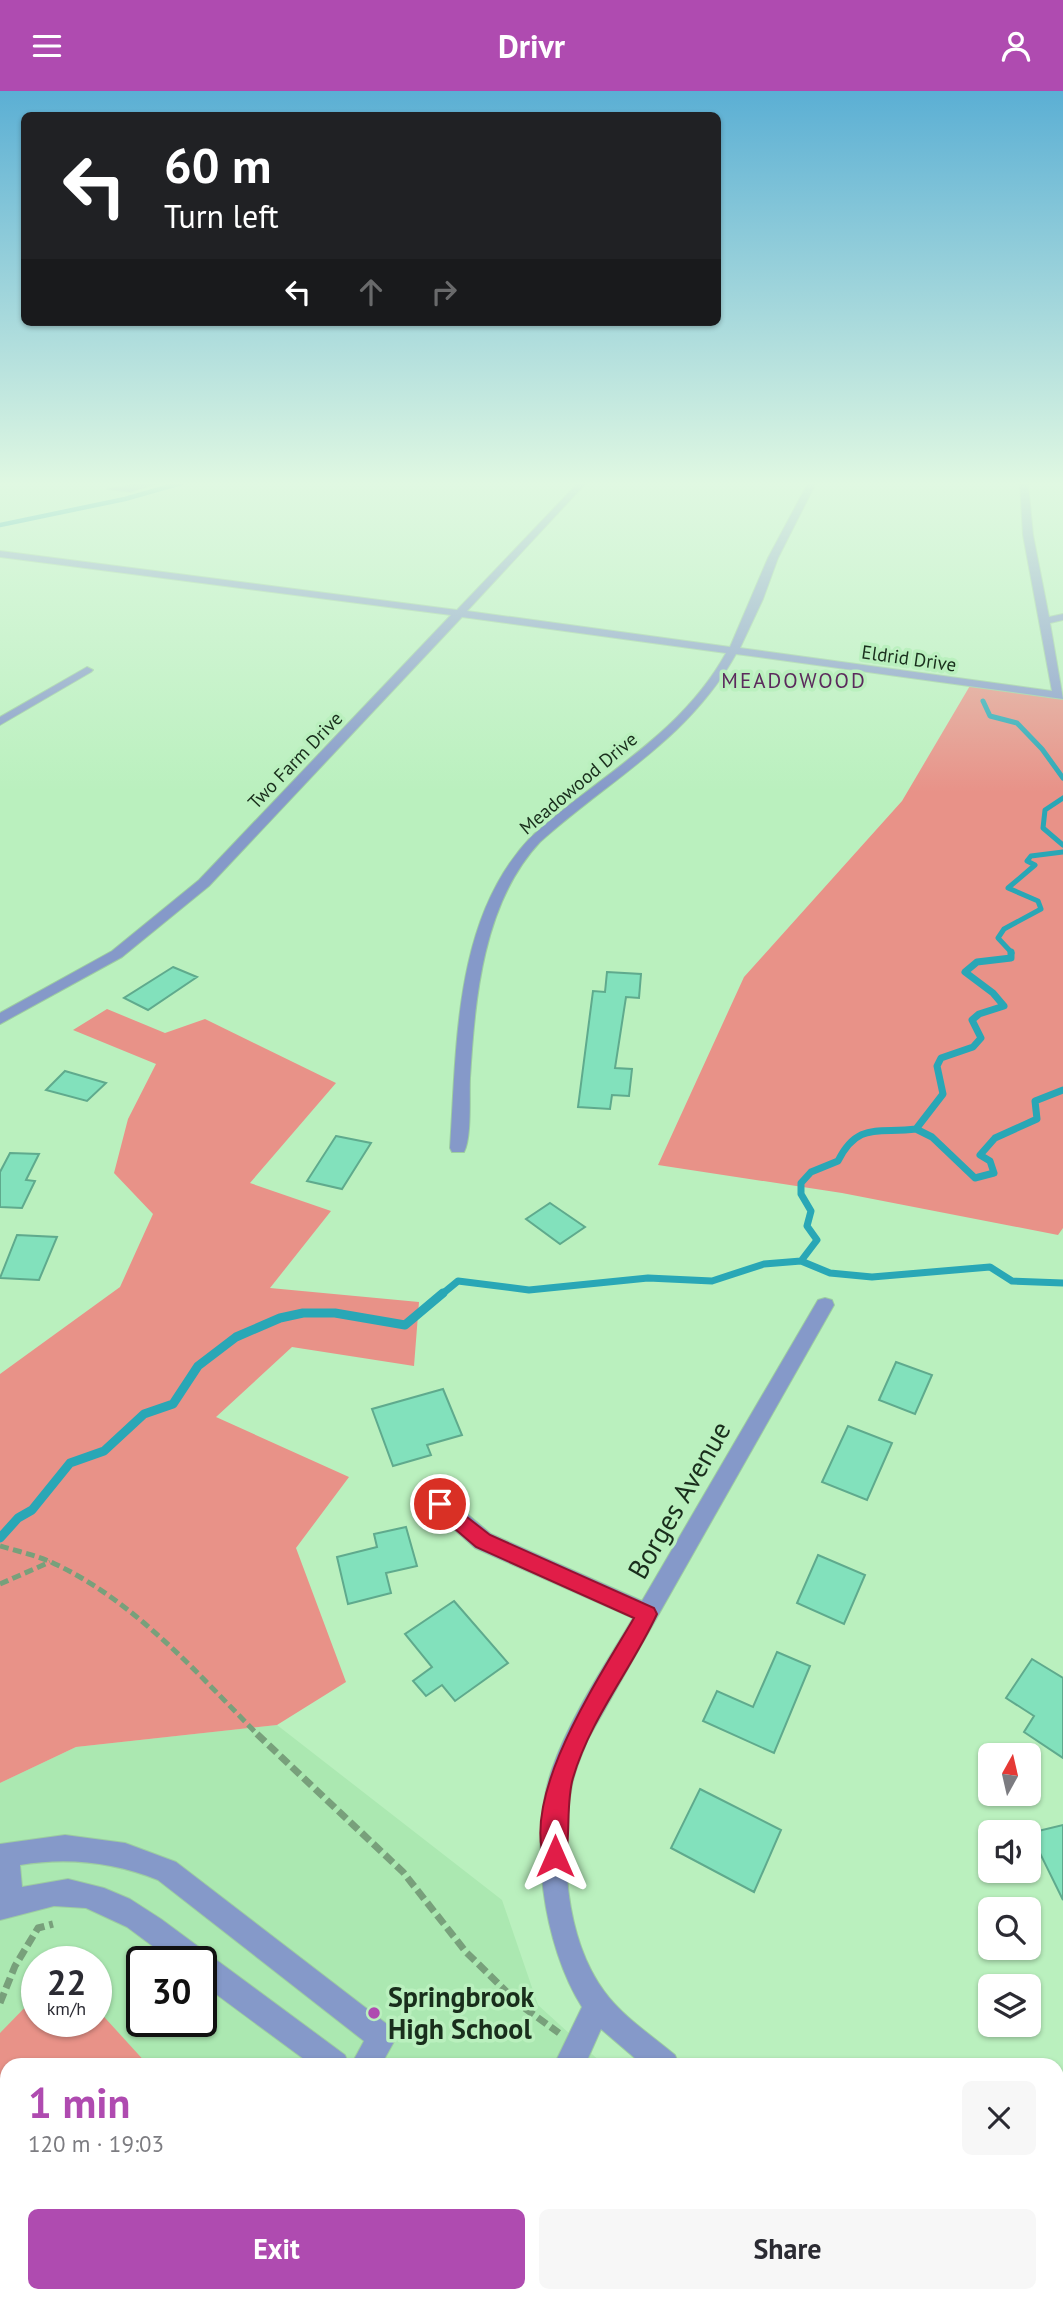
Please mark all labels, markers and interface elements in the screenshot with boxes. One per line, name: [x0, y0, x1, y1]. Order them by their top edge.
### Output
text: Drivr: [498, 25, 565, 67]
icon: menu: [28, 27, 66, 65]
icon: person: [997, 27, 1035, 65]
text: 60 m: [164, 133, 271, 197]
icon: left: [49, 140, 140, 231]
text: Turn left: [164, 195, 279, 237]
icon: left: [279, 273, 317, 311]
icon: ahead: [352, 273, 390, 311]
icon: right: [425, 273, 463, 311]
street label: Eldrid Drive: [860, 639, 958, 677]
district label: MEADOWOOD: [721, 667, 867, 694]
street label: Two Farm Drive: [243, 706, 347, 814]
street label: Meadowood Drive: [514, 727, 642, 839]
street label: Borges Avenue: [619, 1414, 739, 1585]
pin: [410, 1474, 470, 1534]
icon: arrive: [421, 1485, 459, 1523]
north arrow: [978, 1743, 1041, 1806]
map controls: [978, 1743, 1041, 2037]
position arrow: [518, 1819, 592, 1893]
button: sound: [978, 1820, 1041, 1883]
button: search: [978, 1897, 1041, 1960]
speed limit sign: 30: [126, 1946, 217, 2037]
text: 22: [47, 1959, 86, 2005]
button: layers: [978, 1974, 1041, 2037]
place label: Springbrook High School: [388, 1978, 534, 2047]
text: km/h: [47, 1997, 86, 2020]
marker: Springbrook High School: [366, 2005, 382, 2021]
text: 1 min: [28, 2075, 130, 2130]
button: close: [962, 2081, 1036, 2155]
text: 120 m · 19:03: [28, 2129, 164, 2158]
button: Exit: [28, 2209, 525, 2289]
button: Share: [539, 2209, 1036, 2289]

